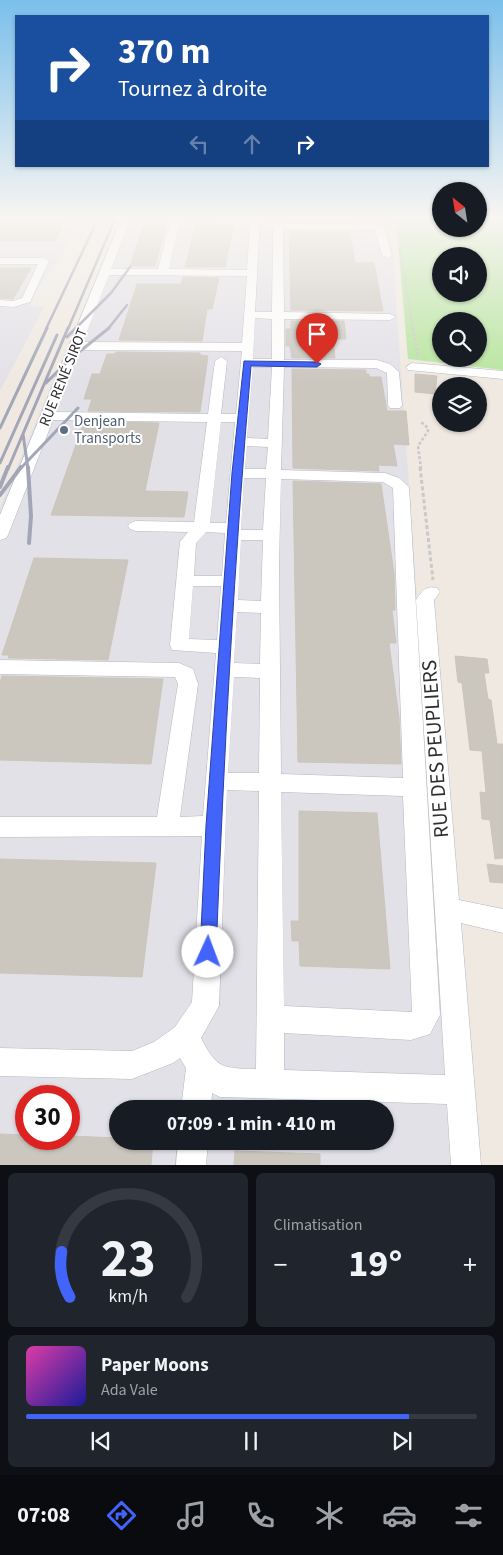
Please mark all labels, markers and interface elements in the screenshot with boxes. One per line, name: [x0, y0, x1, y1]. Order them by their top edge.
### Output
text: 370 m: [118, 27, 210, 77]
icon: right: [35, 35, 100, 100]
text: Tournez à droite: [118, 73, 267, 105]
icon: left: [185, 130, 213, 158]
icon: ahead: [238, 130, 266, 158]
icon: right: [291, 130, 319, 158]
north arrow: [432, 182, 488, 238]
map controls: [432, 182, 487, 432]
button: sound: [432, 247, 487, 302]
button: search: [432, 312, 487, 367]
pin: [296, 313, 338, 364]
icon: arrive: [303, 320, 331, 348]
street label: RUE RENÉ SIROT: [34, 325, 93, 429]
button: layers: [432, 377, 487, 432]
place label: Denjean Transports: [74, 411, 141, 449]
marker: Denjean Transports: [58, 424, 70, 436]
street label: RUE DES PEUPLIERS: [414, 659, 456, 839]
position arrow: [181, 925, 233, 977]
speed limit sign: 30: [15, 1085, 80, 1150]
text: 07:09 · 1 min · 410 m: [167, 1111, 336, 1138]
text: Climatisation: [274, 1214, 362, 1236]
text: 23: [100, 1223, 155, 1297]
text: 19°: [348, 1237, 402, 1291]
text: −: [274, 1245, 287, 1285]
text: +: [463, 1245, 477, 1285]
text: km/h: [108, 1284, 148, 1309]
text: Paper Moons: [101, 1352, 209, 1379]
text: Ada Vale: [101, 1379, 158, 1401]
icon: previous: [87, 1427, 115, 1455]
icon: pause: [237, 1427, 265, 1455]
icon: next: [388, 1427, 416, 1455]
icon: directions: [104, 1498, 139, 1533]
icon: music: [174, 1498, 209, 1533]
icon: phone: [243, 1498, 278, 1533]
icon: climate: [312, 1498, 347, 1533]
icon: car: [382, 1498, 417, 1533]
icon: filters: [451, 1498, 486, 1533]
text: 07:08: [17, 1499, 70, 1531]

